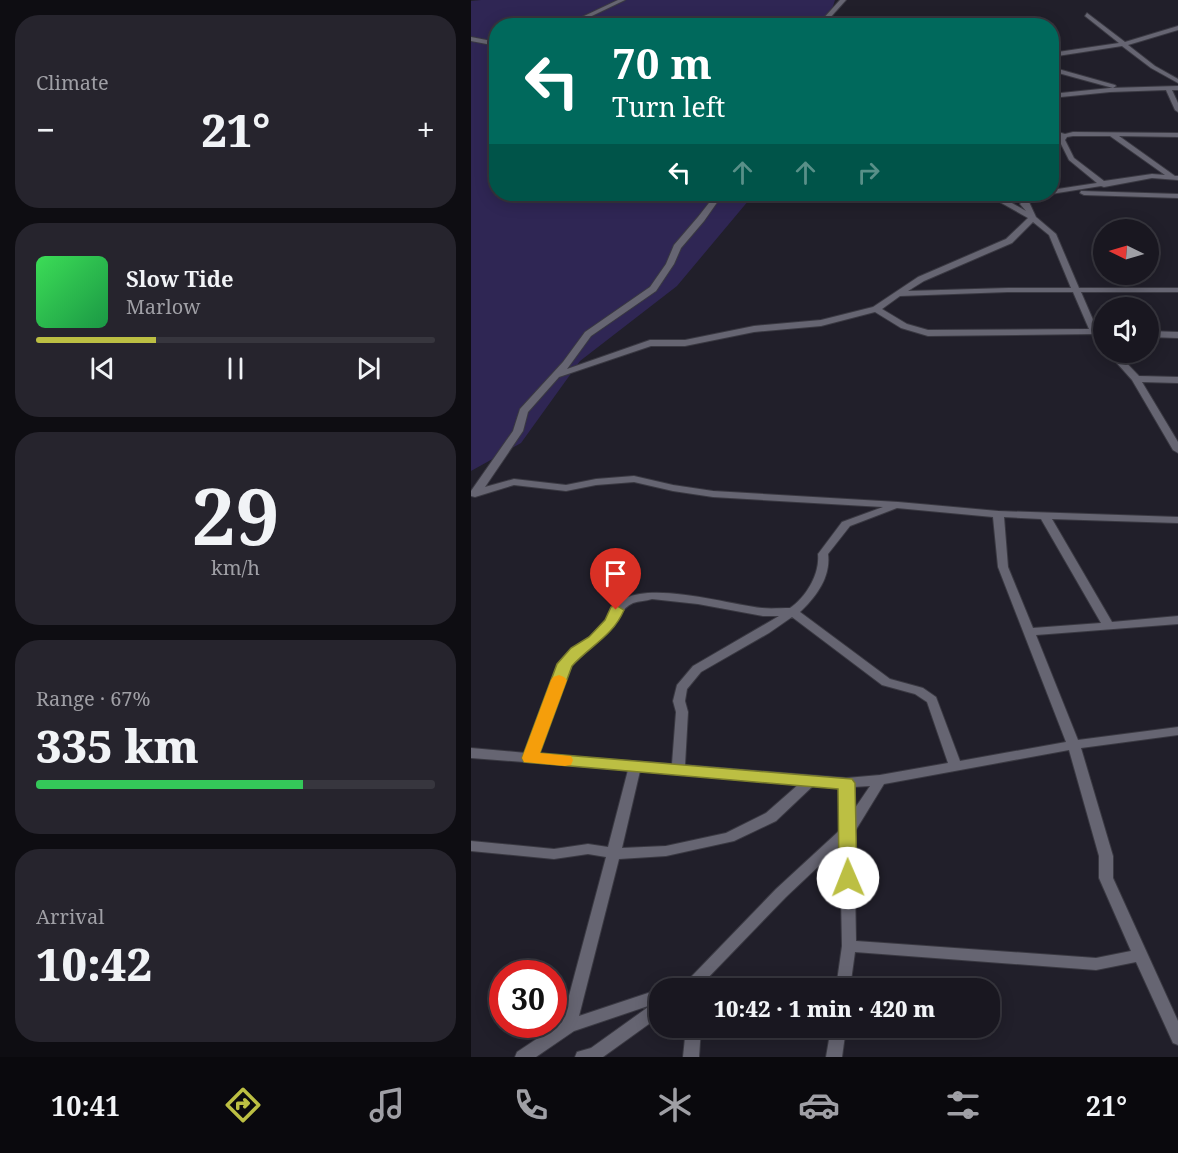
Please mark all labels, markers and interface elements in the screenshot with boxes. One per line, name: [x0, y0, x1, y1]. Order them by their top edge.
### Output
text: 70 m: [612, 34, 712, 91]
icon: left: [513, 42, 591, 120]
text: Climate: [36, 69, 109, 96]
text: Turn left: [612, 88, 725, 125]
text: 21°: [201, 99, 270, 160]
text: −: [36, 107, 55, 152]
text: +: [417, 107, 435, 152]
icon: left: [663, 156, 696, 189]
icon: ahead: [726, 156, 759, 189]
icon: ahead: [789, 156, 822, 189]
icon: right: [852, 156, 885, 189]
north arrow: [1093, 219, 1159, 285]
map controls: [1093, 219, 1159, 363]
text: Slow Tide: [126, 263, 234, 293]
text: Marlow: [126, 293, 200, 320]
button: sound: [1093, 297, 1159, 363]
icon: previous: [86, 352, 119, 385]
icon: pause: [219, 352, 252, 385]
icon: next: [352, 352, 385, 385]
text: 29: [191, 462, 280, 568]
pin: [590, 548, 641, 610]
text: km/h: [211, 554, 260, 581]
icon: arrive: [599, 557, 632, 590]
text: Range · 67%: [36, 685, 150, 712]
text: 335 km: [36, 715, 199, 776]
position arrow: [816, 846, 880, 910]
text: Arrival: [36, 903, 104, 930]
text: 10:42: [36, 933, 152, 994]
speed limit sign: 30: [489, 960, 567, 1038]
text: 10:42 · 1 min · 420 m: [714, 993, 935, 1023]
icon: directions: [222, 1084, 264, 1126]
icon: music: [366, 1084, 408, 1126]
icon: phone: [510, 1084, 552, 1126]
icon: climate: [654, 1084, 696, 1126]
icon: car: [798, 1084, 840, 1126]
icon: filters: [942, 1084, 984, 1126]
text: 10:41: [51, 1087, 120, 1124]
text: 21°: [1086, 1087, 1127, 1124]

